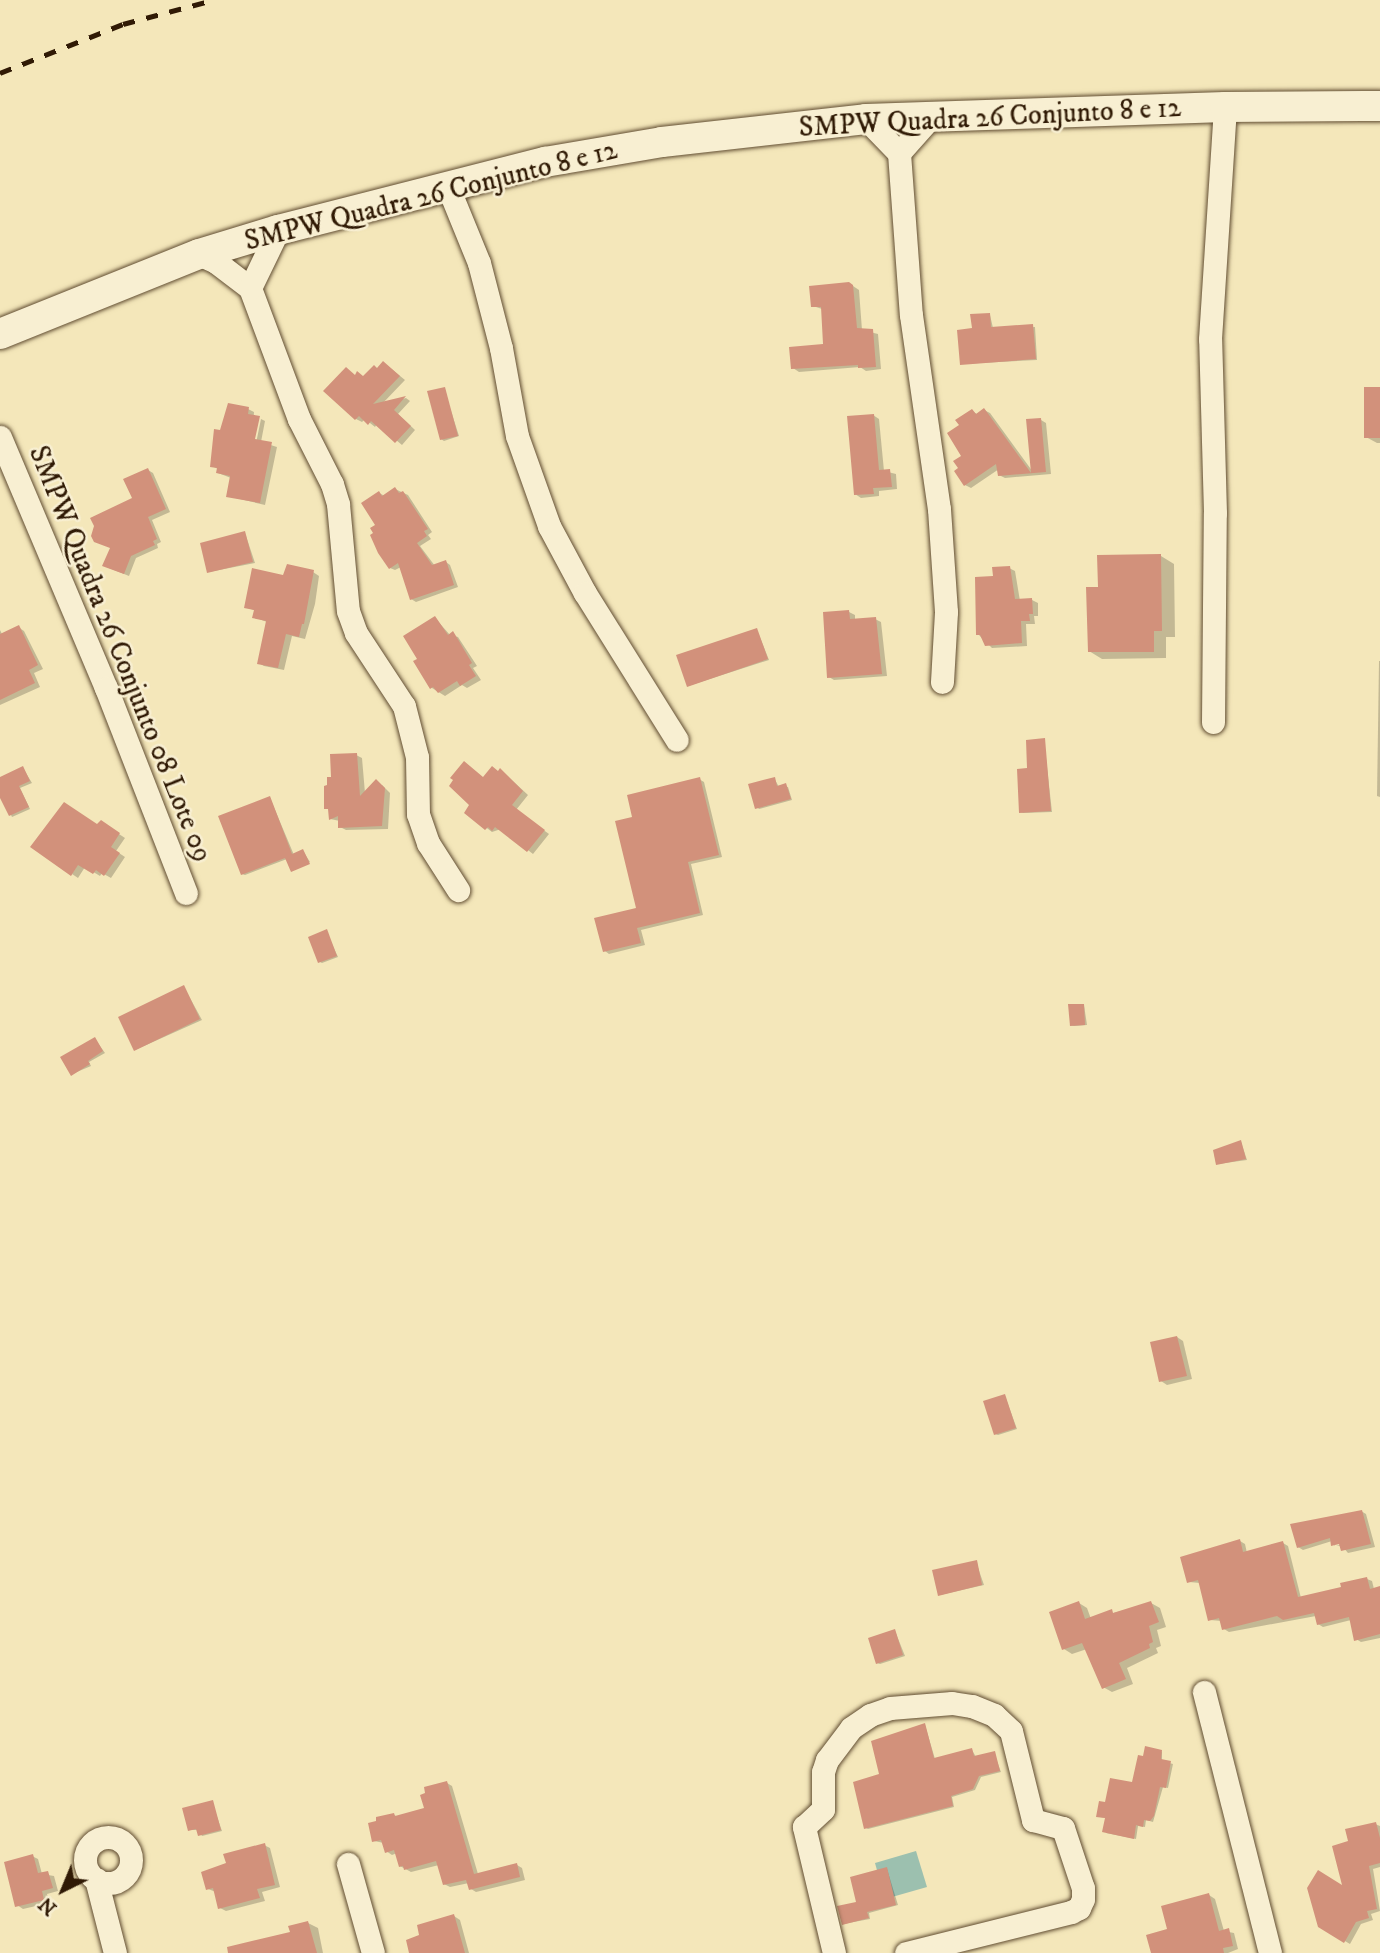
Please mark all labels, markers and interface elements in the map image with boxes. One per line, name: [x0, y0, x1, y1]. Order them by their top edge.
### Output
street label: SMPW Quadra 26 Conjunto 8 e 12: [798, 91, 1182, 145]
street label: SMPW Quadra 26 Conjunto 8 e 12: [241, 133, 621, 259]
street label: SMPW Quadra 26 Conjunto 08 Lote 09: [21, 441, 219, 867]
north arrow: [28, 1855, 98, 1925]
text: N: [35, 1892, 62, 1919]

